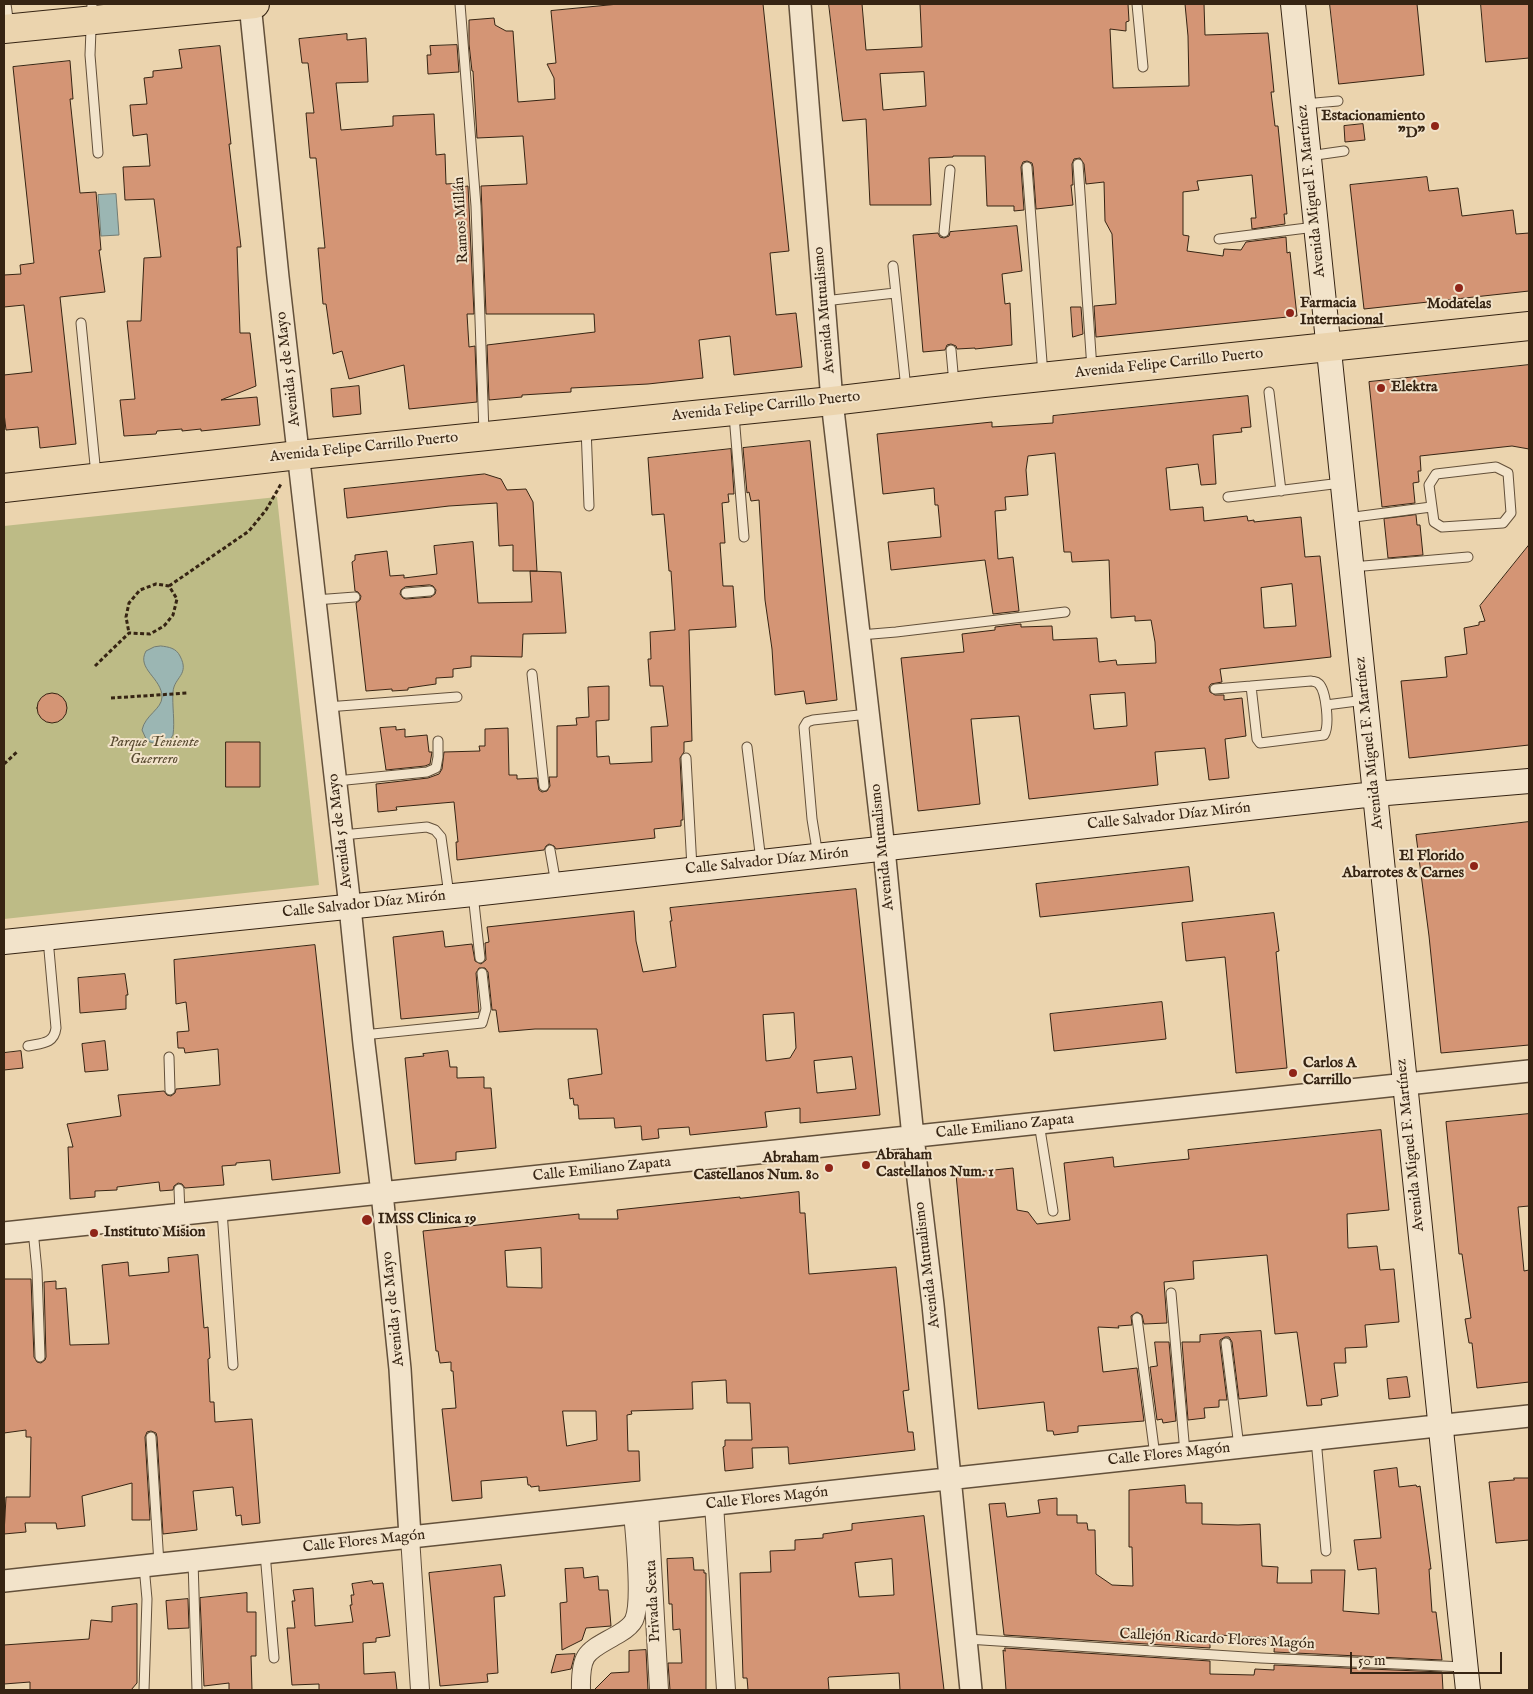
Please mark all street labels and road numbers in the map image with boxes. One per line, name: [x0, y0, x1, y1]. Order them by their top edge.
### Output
street label: Avenida Miguel F. Martínez: [1294, 104, 1330, 278]
street label: Ramos Millán: [451, 176, 473, 264]
street label: Avenida Mutualismo: [810, 246, 840, 374]
street label: Avenida 5 de Mayo: [273, 311, 305, 427]
street label: Avenida Felipe Carrillo Puerto: [1074, 345, 1264, 383]
street label: Avenida Felipe Carrillo Puerto: [671, 388, 861, 426]
street label: Avenida Felipe Carrillo Puerto: [269, 429, 459, 467]
street label: Avenida Miguel F. Martínez: [1352, 656, 1388, 830]
street label: Avenida 5 de Mayo: [325, 773, 357, 889]
street label: Avenida Mutualismo: [867, 783, 899, 911]
street label: Calle Salvador Díaz Mirón: [1087, 799, 1251, 835]
street label: Calle Salvador Díaz Mirón: [685, 844, 849, 880]
street label: Calle Salvador Díaz Mirón: [282, 887, 446, 923]
street label: Avenida Miguel F. Martínez: [1393, 1058, 1429, 1232]
street label: Calle Emiliano Zapata: [935, 1111, 1075, 1143]
street label: Calle Emiliano Zapata: [532, 1154, 672, 1186]
street label: Avenida Mutualismo: [911, 1201, 945, 1329]
street label: Avenida 5 de Mayo: [379, 1251, 409, 1367]
street label: Calle Flores Magón: [1107, 1440, 1231, 1470]
street label: Calle Flores Magón: [705, 1484, 829, 1514]
street label: Calle Flores Magón: [302, 1527, 426, 1557]
street label: Privada Sexta: [643, 1559, 665, 1643]
street label: Callejón Ricardo Flores Magón: [1119, 1626, 1315, 1654]

